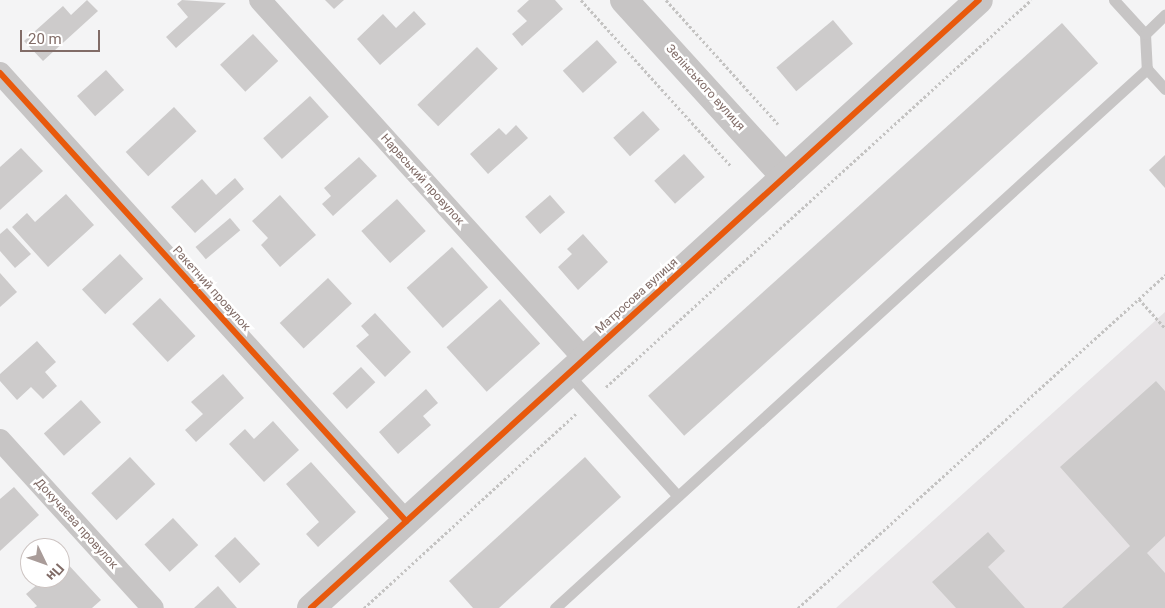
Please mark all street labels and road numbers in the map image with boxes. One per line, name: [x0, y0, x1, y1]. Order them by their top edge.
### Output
street label: Зелінського вулиця: [663, 42, 747, 134]
street label: Нарвський провулок: [377, 131, 467, 229]
street label: Ракетний провулок: [169, 244, 253, 334]
street label: Матросова вулиця: [593, 255, 681, 337]
street label: Докучаєва провулок: [32, 476, 120, 572]

